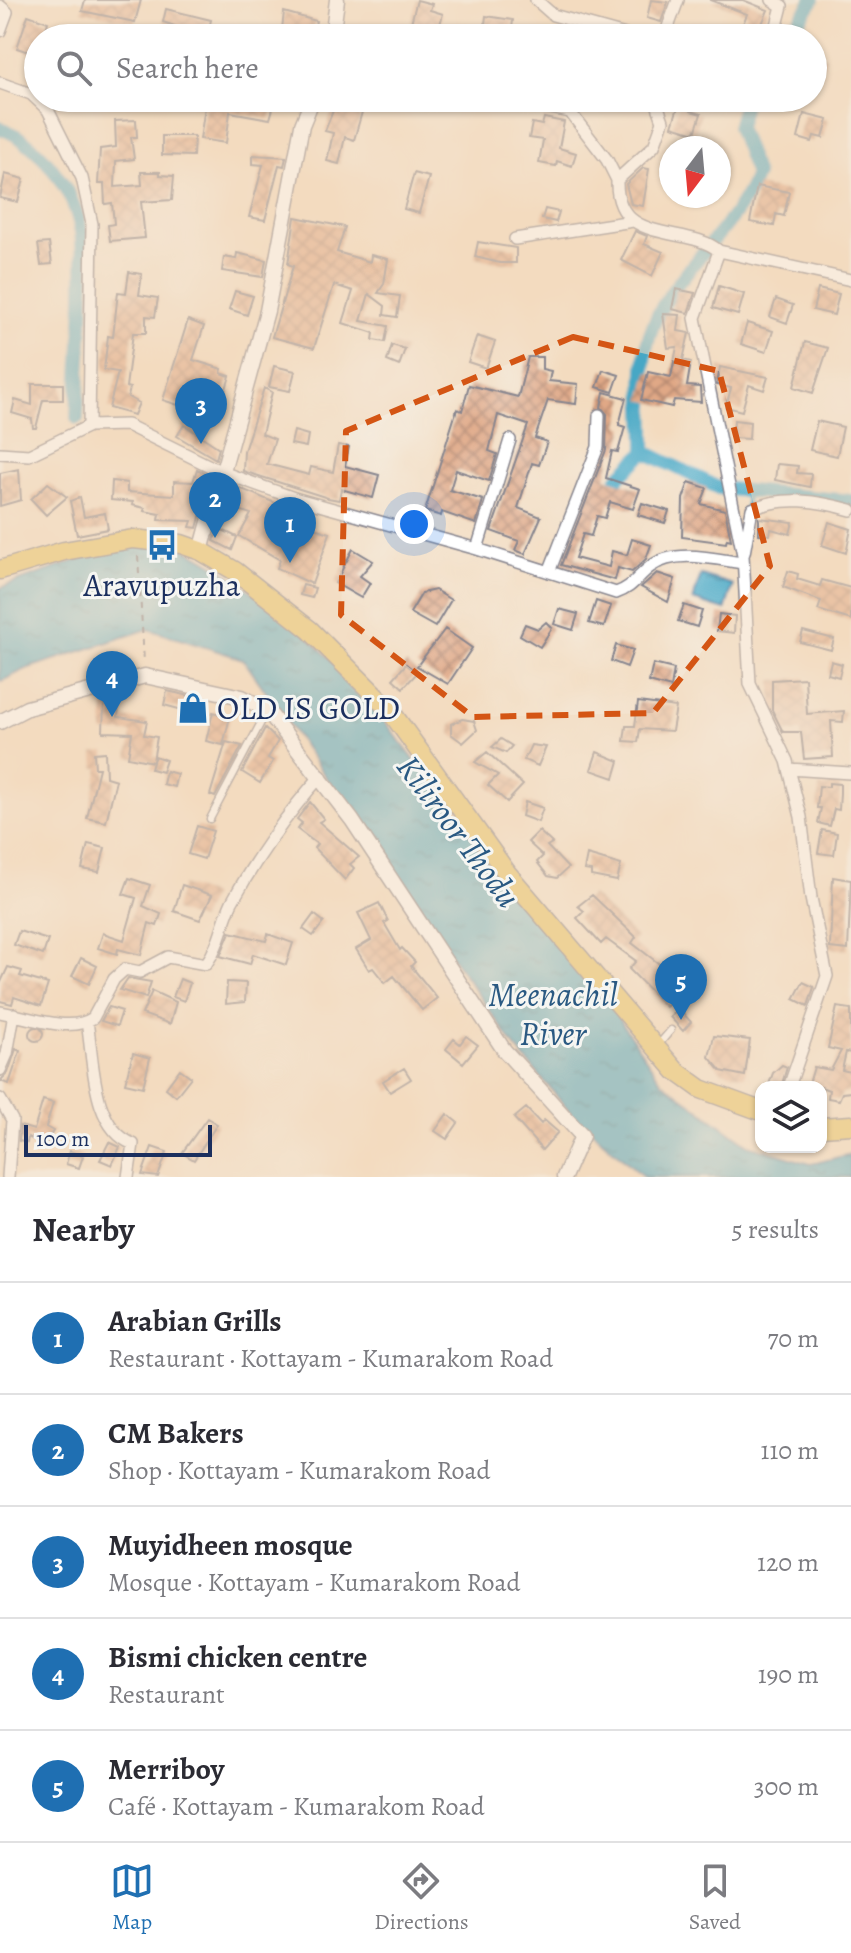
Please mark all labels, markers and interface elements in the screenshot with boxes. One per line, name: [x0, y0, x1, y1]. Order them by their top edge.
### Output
search box: [24, 24, 827, 112]
icon: search: [52, 46, 96, 90]
text: Search here: [116, 48, 259, 88]
north arrow: [659, 136, 731, 208]
pin: 3: [175, 378, 227, 444]
pin: 2: [189, 472, 241, 538]
pin: 1: [264, 497, 316, 563]
your location: [394, 504, 434, 544]
bus stop icon: Aravupuzha: [145, 528, 179, 562]
place label: Aravupuzha: [83, 563, 240, 607]
pin: 4: [86, 651, 138, 717]
place label: OLD IS GOLD: [217, 686, 400, 730]
shop icon: OLD IS GOLD: [176, 691, 210, 725]
water label: Kiliroor Thodu: [386, 745, 532, 917]
pin: 5: [655, 954, 707, 1020]
water label: Meenachil River: [488, 971, 618, 1057]
map controls: [755, 1081, 827, 1153]
button: layers: [755, 1081, 827, 1153]
scale bar: [24, 1121, 212, 1157]
text: 100 m: [36, 1124, 90, 1154]
text: Nearby: [32, 1206, 135, 1253]
text: 5 results: [731, 1212, 819, 1247]
text: Arabian Grills: [108, 1301, 282, 1341]
text: 1: [53, 1321, 63, 1356]
text: 70 m: [767, 1321, 819, 1356]
text: Restaurant · Kottayam - Kumarakom Road: [108, 1341, 553, 1376]
text: CM Bakers: [108, 1413, 244, 1453]
text: 2: [52, 1433, 64, 1468]
text: 110 m: [761, 1433, 819, 1468]
text: Shop · Kottayam - Kumarakom Road: [108, 1453, 491, 1488]
text: Muyidheen mosque: [108, 1525, 353, 1565]
text: 3: [52, 1545, 64, 1580]
text: 120 m: [757, 1545, 819, 1580]
text: Mosque · Kottayam - Kumarakom Road: [108, 1565, 521, 1600]
text: Bismi chicken centre: [108, 1637, 367, 1677]
text: 4: [52, 1657, 64, 1692]
text: 190 m: [758, 1657, 819, 1692]
text: Restaurant: [108, 1677, 225, 1712]
text: Merriboy: [108, 1749, 224, 1789]
text: 5: [52, 1769, 64, 1804]
text: 300 m: [754, 1769, 819, 1804]
text: Café · Kottayam - Kumarakom Road: [108, 1789, 485, 1824]
tab: Map: [110, 1859, 154, 1937]
tab: Directions: [374, 1859, 469, 1937]
tab: Saved: [689, 1859, 741, 1937]

